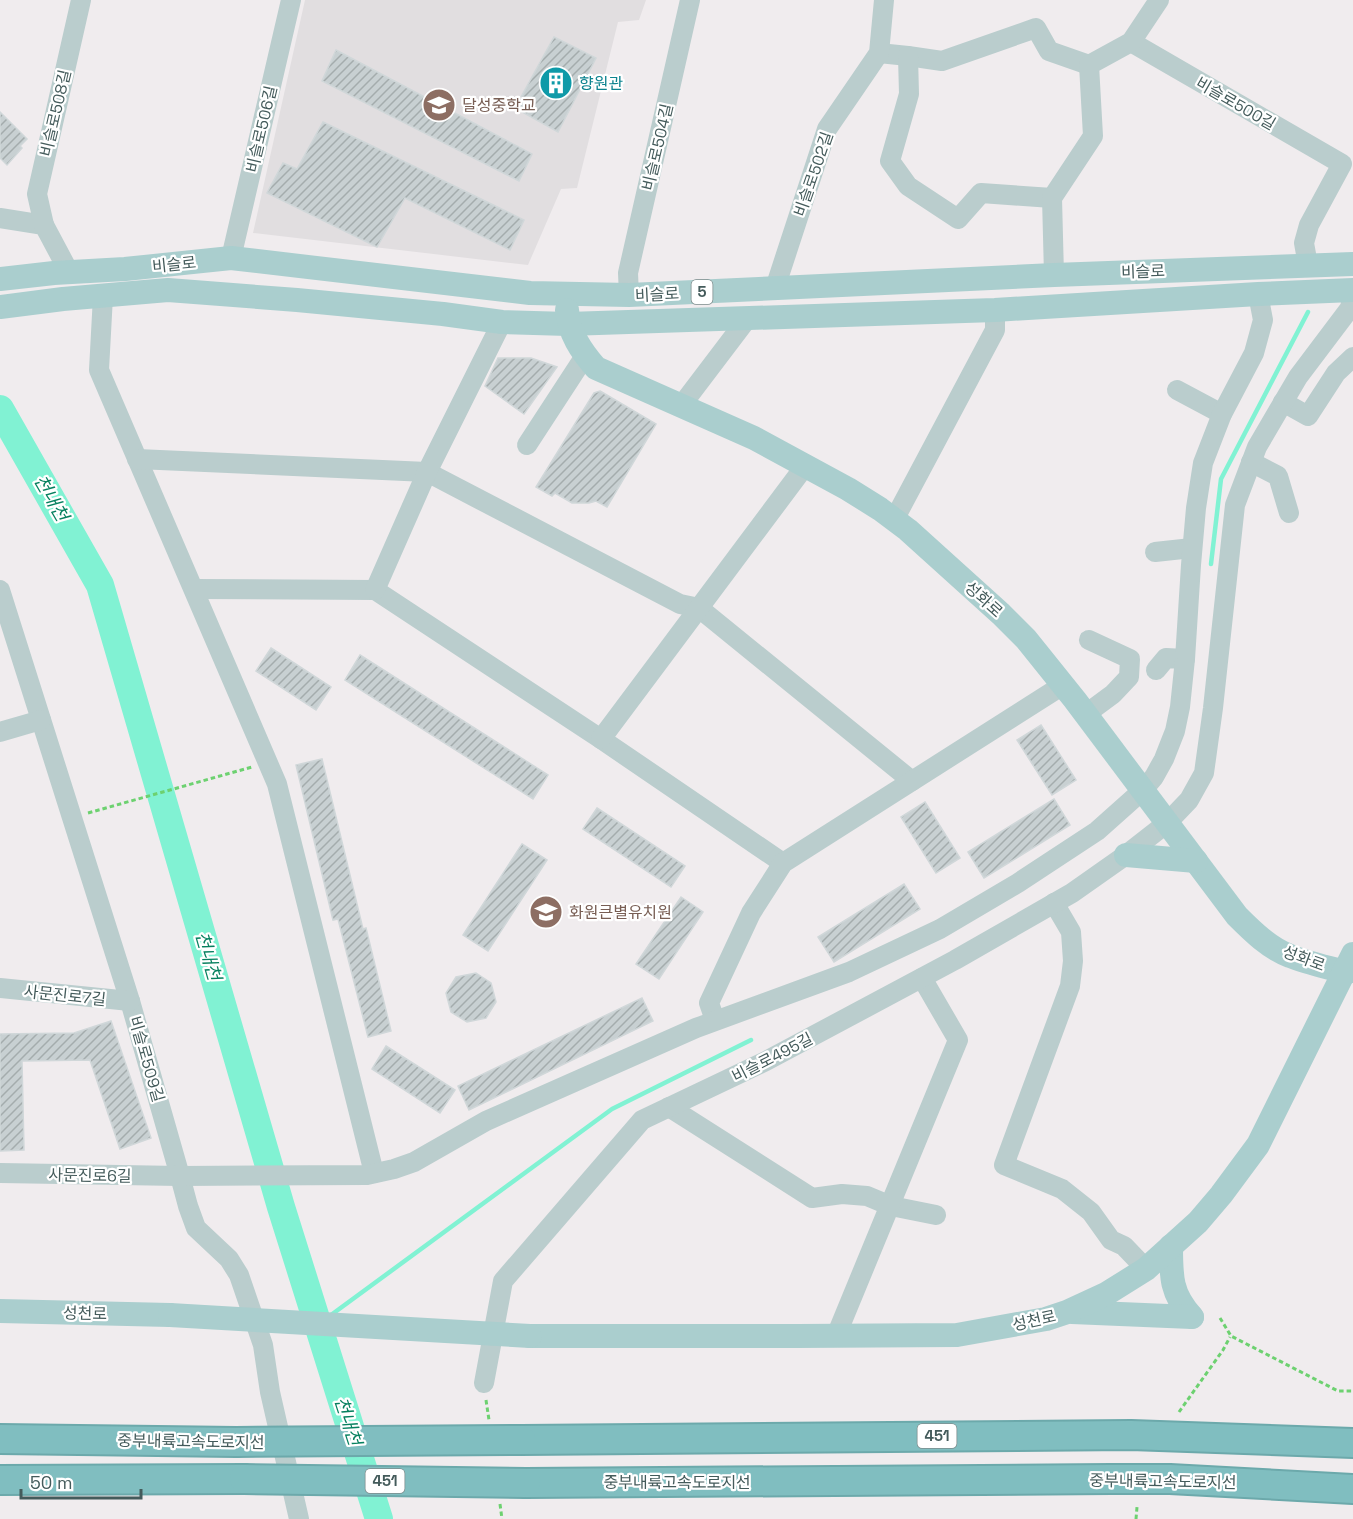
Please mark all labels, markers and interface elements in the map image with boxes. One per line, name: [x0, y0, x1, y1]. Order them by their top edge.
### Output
building icon: 향원관: [538, 65, 574, 101]
street label: 비슬로508길: [35, 68, 76, 159]
street label: 비슬로500길: [1192, 72, 1280, 135]
place label: 향원관: [579, 73, 623, 94]
street label: 비슬로506길: [241, 84, 282, 175]
school or university icon: 달성중학교: [421, 87, 457, 123]
place label: 달성중학교: [462, 95, 536, 116]
street label: 비슬로504길: [637, 102, 678, 193]
street label: 비슬로502길: [789, 129, 838, 219]
street label: 비슬로: [151, 252, 197, 277]
street label: 비슬로: [1121, 260, 1166, 283]
road number: 5: [692, 280, 712, 304]
street label: 비슬로: [634, 283, 680, 306]
water label: 천내천: [29, 470, 75, 527]
street label: 성화로: [960, 577, 1007, 622]
school or university icon: 화원큰별유치원: [528, 894, 564, 930]
place label: 화원큰별유치원: [569, 902, 672, 923]
water label: 천내천: [191, 929, 227, 985]
street label: 성화로: [1279, 941, 1328, 976]
street label: 사문진로7길: [23, 981, 107, 1010]
street label: 비슬로509길: [124, 1014, 169, 1105]
street label: 비슬로495길: [728, 1028, 816, 1087]
street label: 사문진로6길: [48, 1164, 132, 1187]
street label: 성천로: [63, 1303, 108, 1324]
street label: 성천로: [1010, 1305, 1058, 1336]
water label: 천내천: [330, 1394, 368, 1450]
road number: 451: [918, 1424, 956, 1448]
street label: 중부내륙고속도로지선: [117, 1430, 265, 1453]
scale bar: [21, 1462, 141, 1500]
road number: 451: [366, 1469, 404, 1493]
street label: 중부내륙고속도로지선: [1089, 1470, 1237, 1493]
text: 50 m: [30, 1471, 72, 1494]
street label: 중부내륙고속도로지선: [603, 1472, 751, 1493]

